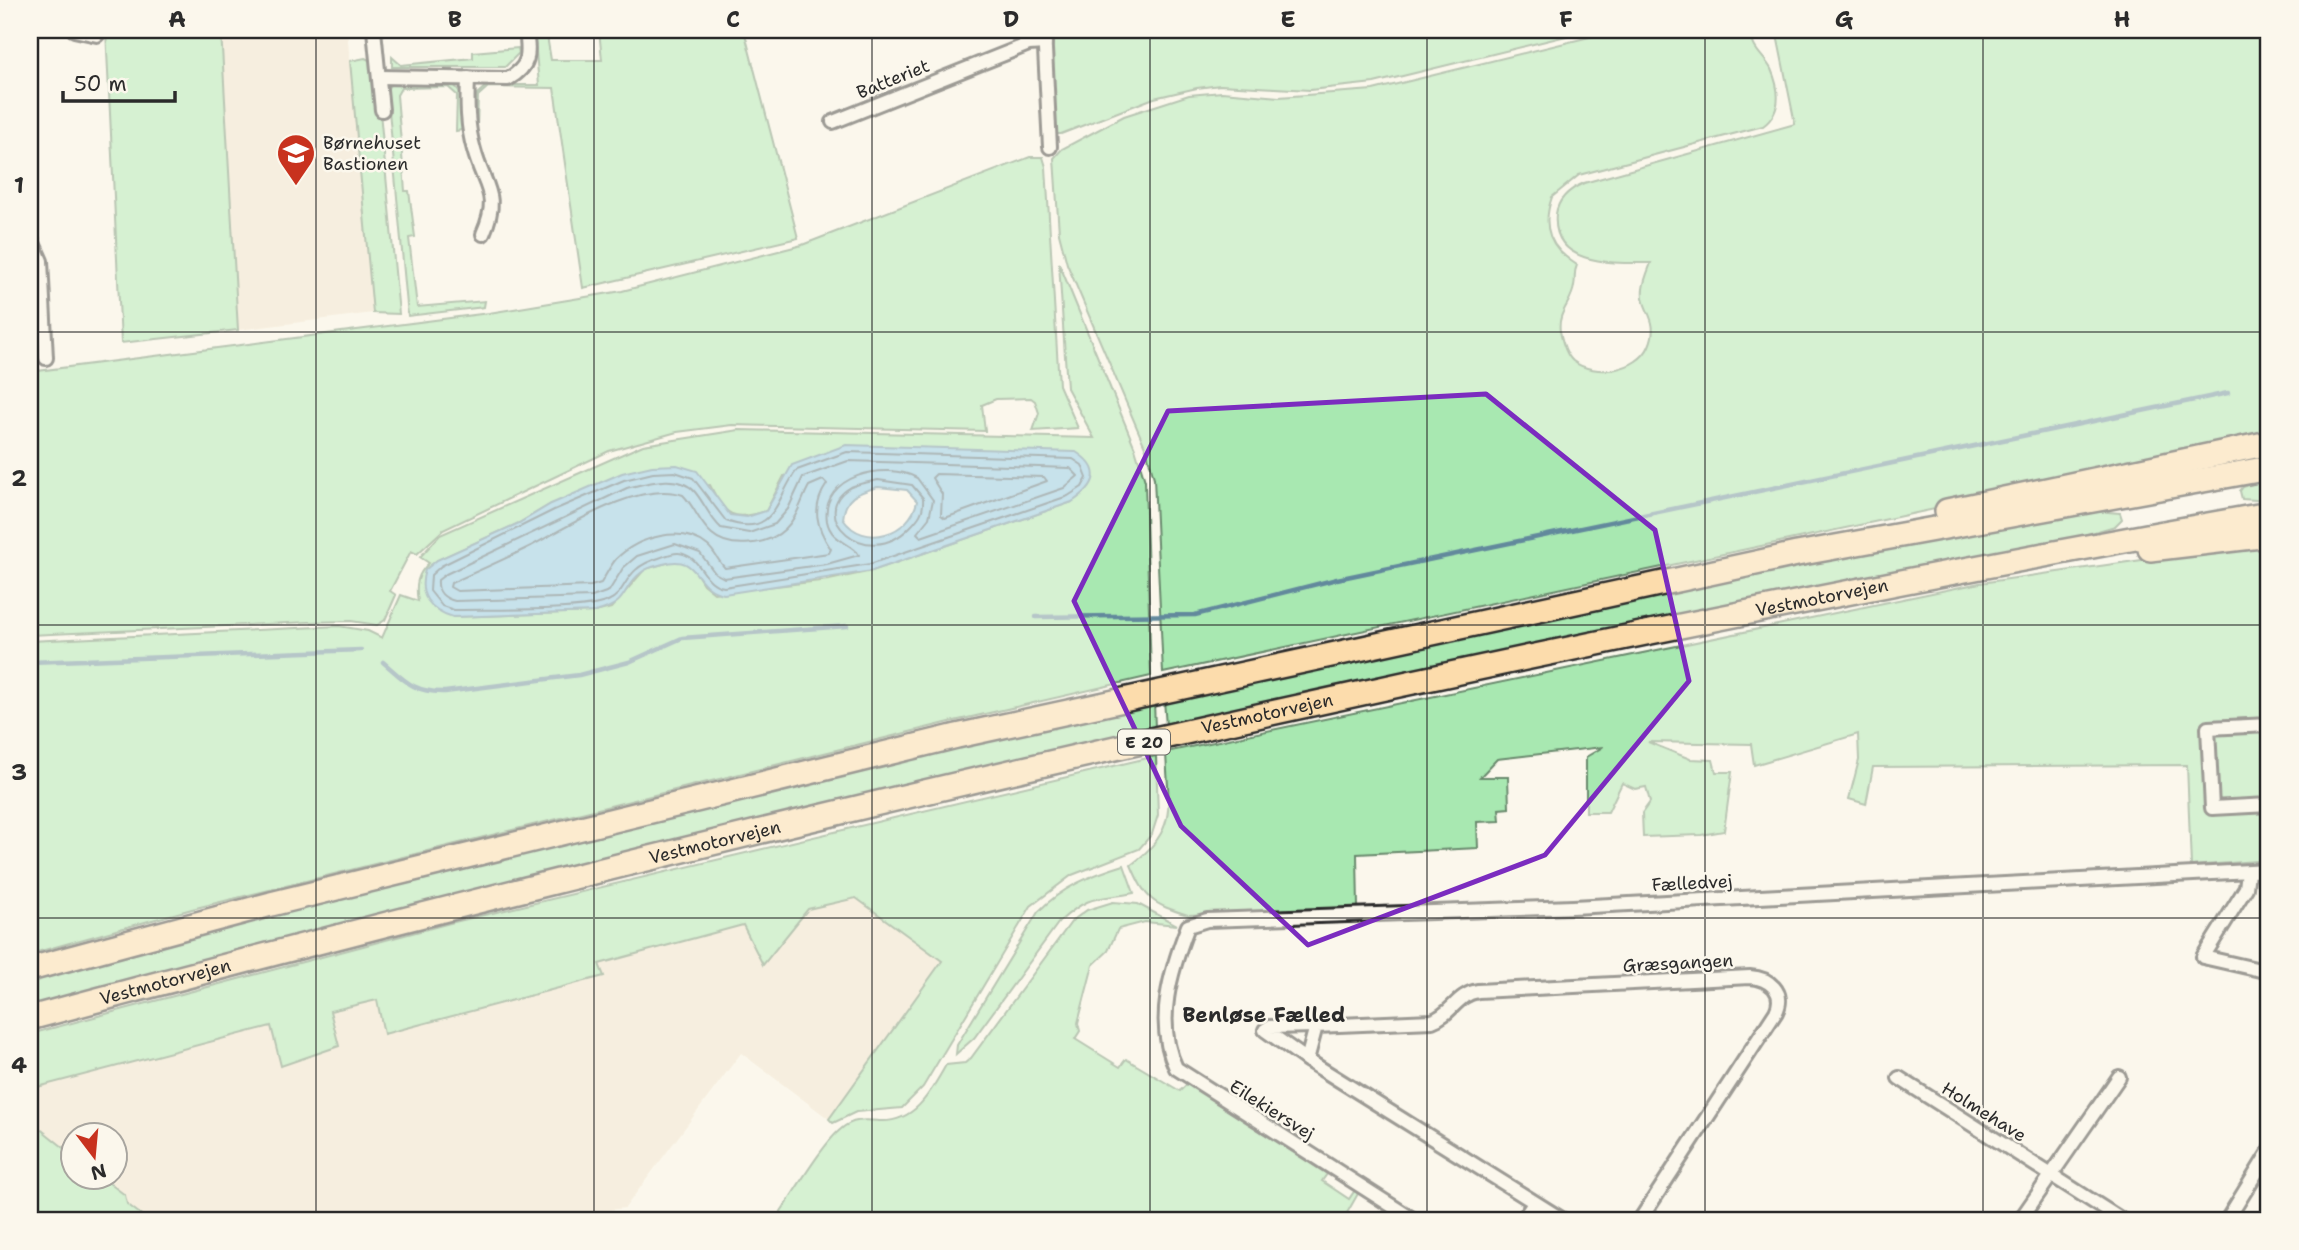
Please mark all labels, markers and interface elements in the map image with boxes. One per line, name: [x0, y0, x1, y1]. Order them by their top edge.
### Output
text: A: [168, 4, 186, 34]
text: B: [448, 4, 462, 34]
text: C: [726, 4, 740, 34]
text: D: [1003, 4, 1019, 34]
text: E: [1280, 4, 1296, 34]
text: F: [1559, 4, 1573, 34]
text: G: [1835, 4, 1854, 34]
text: H: [2114, 4, 2130, 34]
street label: Batteriet: [853, 53, 933, 104]
scale bar: [63, 60, 175, 104]
text: 50 m: [74, 70, 127, 98]
place label: Børnehuset Bastionen: [323, 131, 421, 176]
school or university icon: Børnehuset Bastionen: [275, 132, 317, 187]
text: 1: [14, 170, 24, 200]
text: 2: [11, 463, 27, 493]
street label: Vestmotorvejen: [1754, 573, 1890, 622]
street label: Vestmotorvejen: [1199, 688, 1335, 740]
road number: E 20: [1118, 730, 1170, 754]
text: 3: [11, 757, 27, 787]
street label: Vestmotorvejen: [647, 815, 783, 870]
street label: Fælledvej: [1651, 869, 1733, 897]
street label: Græsgangen: [1622, 948, 1734, 978]
street label: Vestmotorvejen: [97, 953, 233, 1011]
district label: Benløse Fælled: [1182, 1001, 1346, 1029]
text: 4: [11, 1050, 27, 1080]
street label: Eilekiersvej: [1225, 1074, 1319, 1146]
street label: Holmehave: [1937, 1076, 2031, 1148]
north arrow: [60, 1120, 130, 1190]
text: N: [88, 1158, 109, 1186]

